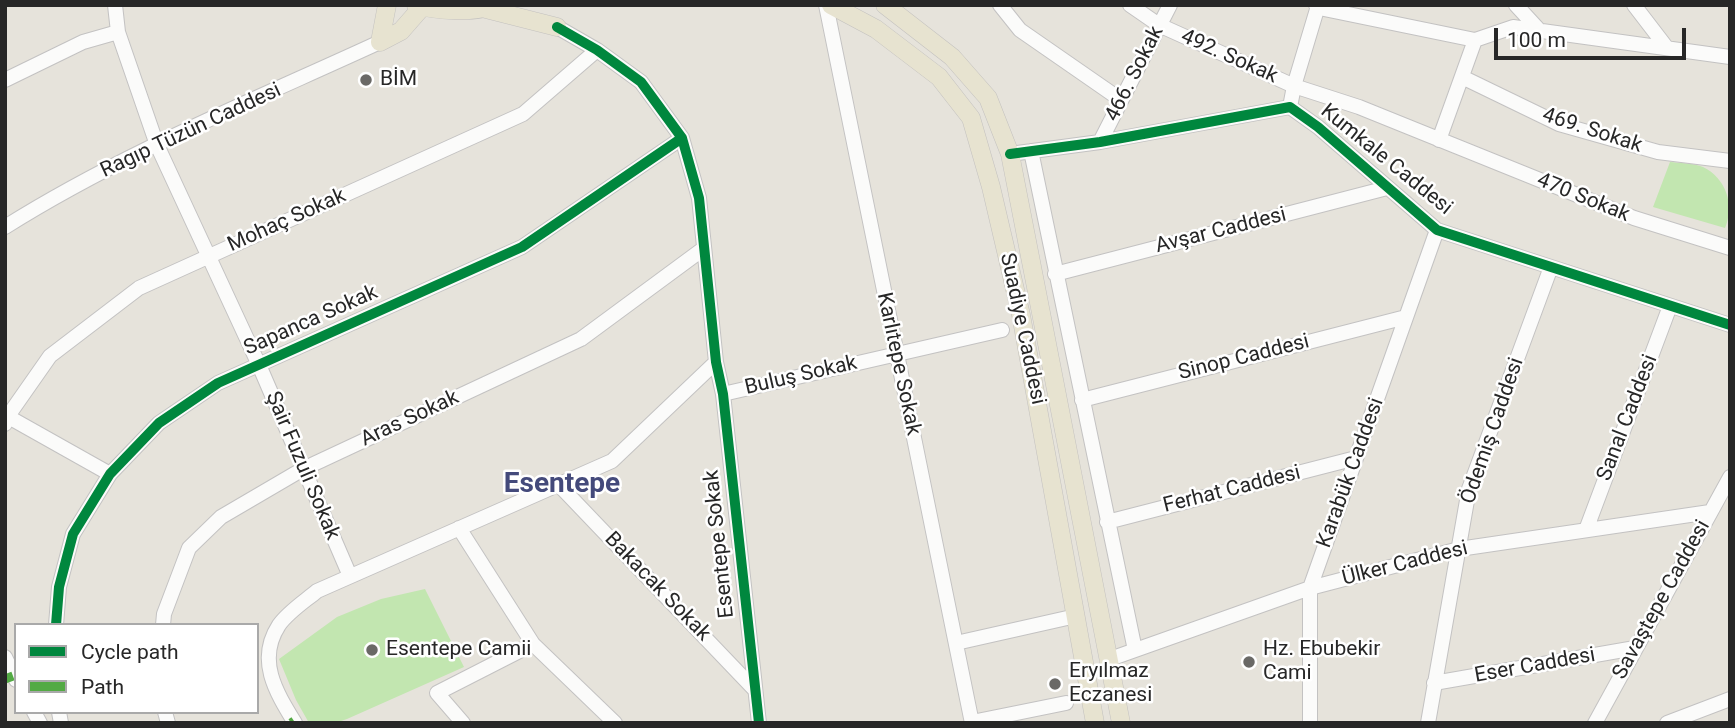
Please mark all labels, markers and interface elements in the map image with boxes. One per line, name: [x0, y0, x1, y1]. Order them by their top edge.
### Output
scale bar: [1497, 14, 1690, 58]
street label: 466. Sokak: [1100, 22, 1170, 126]
street label: 492. Sokak: [1177, 24, 1281, 90]
text: 100 m: [1507, 28, 1566, 52]
place label: BİM: [380, 67, 417, 93]
marker: BİM: [358, 72, 374, 88]
street label: Ragıp Tüzün Caddesi: [97, 78, 285, 184]
street label: Kumkale Caddesi: [1315, 99, 1457, 221]
street label: 469. Sokak: [1539, 103, 1645, 159]
street label: 470 Sokak: [1533, 168, 1633, 228]
street label: Mohaç Sokak: [224, 184, 350, 258]
street label: Avşar Caddesi: [1153, 203, 1289, 259]
street label: Suadiye Caddesi: [994, 251, 1050, 407]
street label: Sapanca Sokak: [240, 280, 382, 362]
street label: Karlıtepe Sokak: [871, 290, 925, 438]
street label: Sinop Caddesi: [1176, 330, 1312, 386]
street label: Buluş Sokak: [742, 351, 860, 401]
street label: Sanal Caddesi: [1592, 351, 1664, 485]
street label: Ödemiş Caddesi: [1456, 355, 1530, 507]
street label: Aras Sokak: [357, 385, 463, 453]
street label: Şair Fuzuli Sokak: [259, 388, 345, 544]
street label: Karabük Caddesi: [1312, 395, 1390, 551]
street label: Ferhat Caddesi: [1161, 461, 1303, 519]
district label: Esentepe: [504, 468, 620, 502]
street label: Esentepe Sokak: [700, 469, 740, 619]
street label: Savaştepe Caddesi: [1608, 516, 1716, 684]
street label: Bakacak Sokak: [599, 527, 715, 647]
street label: Ülker Caddesi: [1340, 536, 1470, 592]
legend: [14, 623, 259, 714]
place label: Esentepe Camii: [386, 637, 531, 663]
place label: Hz. Ebubekir Cami: [1263, 637, 1380, 687]
text: Cycle path: [81, 640, 179, 664]
marker: Esentepe Camii: [364, 642, 380, 658]
street label: Eser Caddesi: [1473, 643, 1597, 689]
marker: Hz. Ebubekir Cami: [1241, 654, 1257, 670]
place label: Eryılmaz Eczanesi: [1069, 659, 1152, 709]
text: Path: [81, 675, 124, 699]
marker: Eryılmaz Eczanesi: [1047, 676, 1063, 692]

